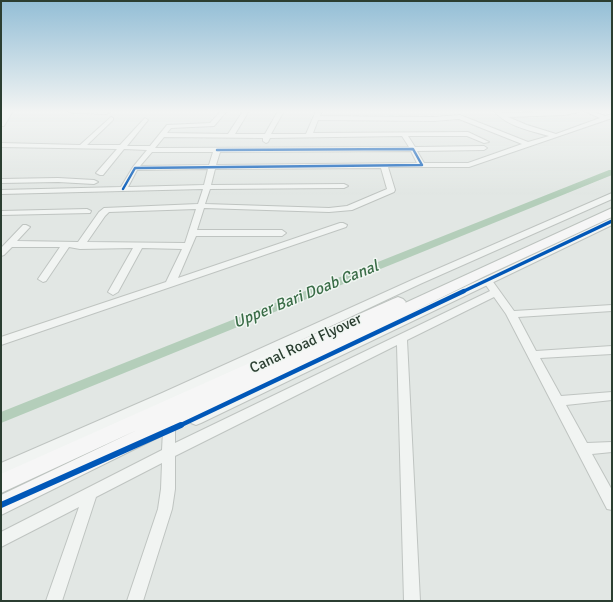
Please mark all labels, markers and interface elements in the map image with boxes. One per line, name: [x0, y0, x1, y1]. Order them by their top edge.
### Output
water label: Upper Bari Doab Canal: [231, 257, 381, 333]
street label: Canal Road Flyover: [247, 310, 365, 378]

